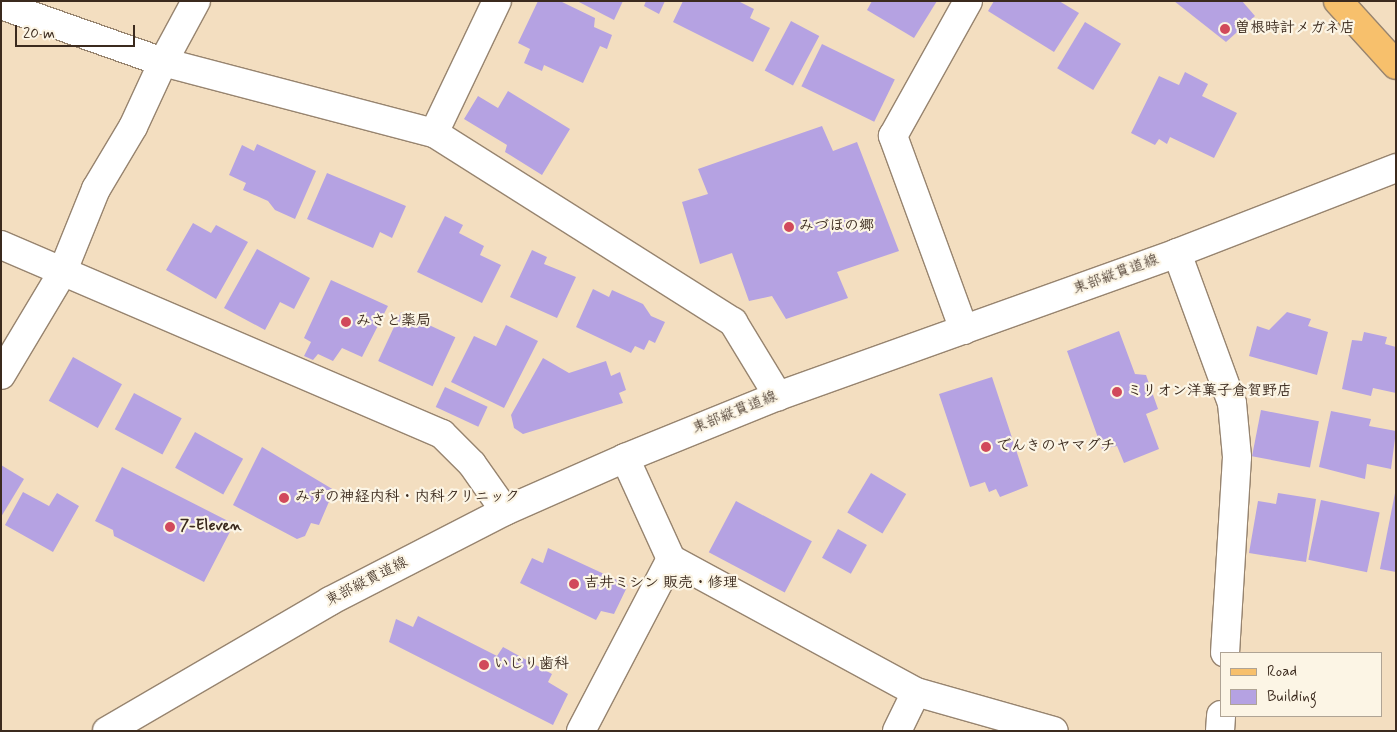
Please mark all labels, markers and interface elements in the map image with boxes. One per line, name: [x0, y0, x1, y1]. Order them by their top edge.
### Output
scale bar: [18, 15, 138, 47]
place label: 曽根時計メガネ店: [1235, 20, 1355, 38]
marker: 曽根時計メガネ店: [1219, 23, 1231, 35]
text: 20 m: [23, 24, 55, 44]
place label: みづほの郷: [799, 218, 874, 236]
marker: みづほの郷: [783, 221, 795, 233]
street label: 東部縦貫道線: [1071, 251, 1161, 299]
place label: みさと薬局: [356, 313, 431, 331]
marker: みさと薬局: [340, 316, 352, 328]
place label: ミリオン洋菓子倉賀野店: [1127, 383, 1292, 401]
marker: ミリオン洋菓子倉賀野店: [1111, 386, 1123, 398]
street label: 東部縦貫道線: [690, 388, 780, 438]
place label: でんきのヤマグチ: [996, 438, 1116, 456]
marker: でんきのヤマグチ: [980, 441, 992, 453]
place label: みずの神経内科・内科クリニック: [295, 489, 520, 507]
marker: みずの神経内科・内科クリニック: [277, 491, 291, 505]
place label: 7-Eleven: [180, 518, 242, 536]
marker: 7-Eleven: [164, 521, 176, 533]
street label: 東部縦貫道線: [323, 554, 411, 610]
place label: 吉井ミシン 販売・修理: [584, 575, 738, 593]
marker: 吉井ミシン 販売・修理: [568, 578, 580, 590]
legend: [1220, 652, 1382, 717]
place label: いじり歯科: [494, 656, 569, 674]
marker: いじり歯科: [478, 659, 490, 671]
text: Road: [1267, 662, 1297, 682]
text: Building: [1267, 687, 1317, 707]

